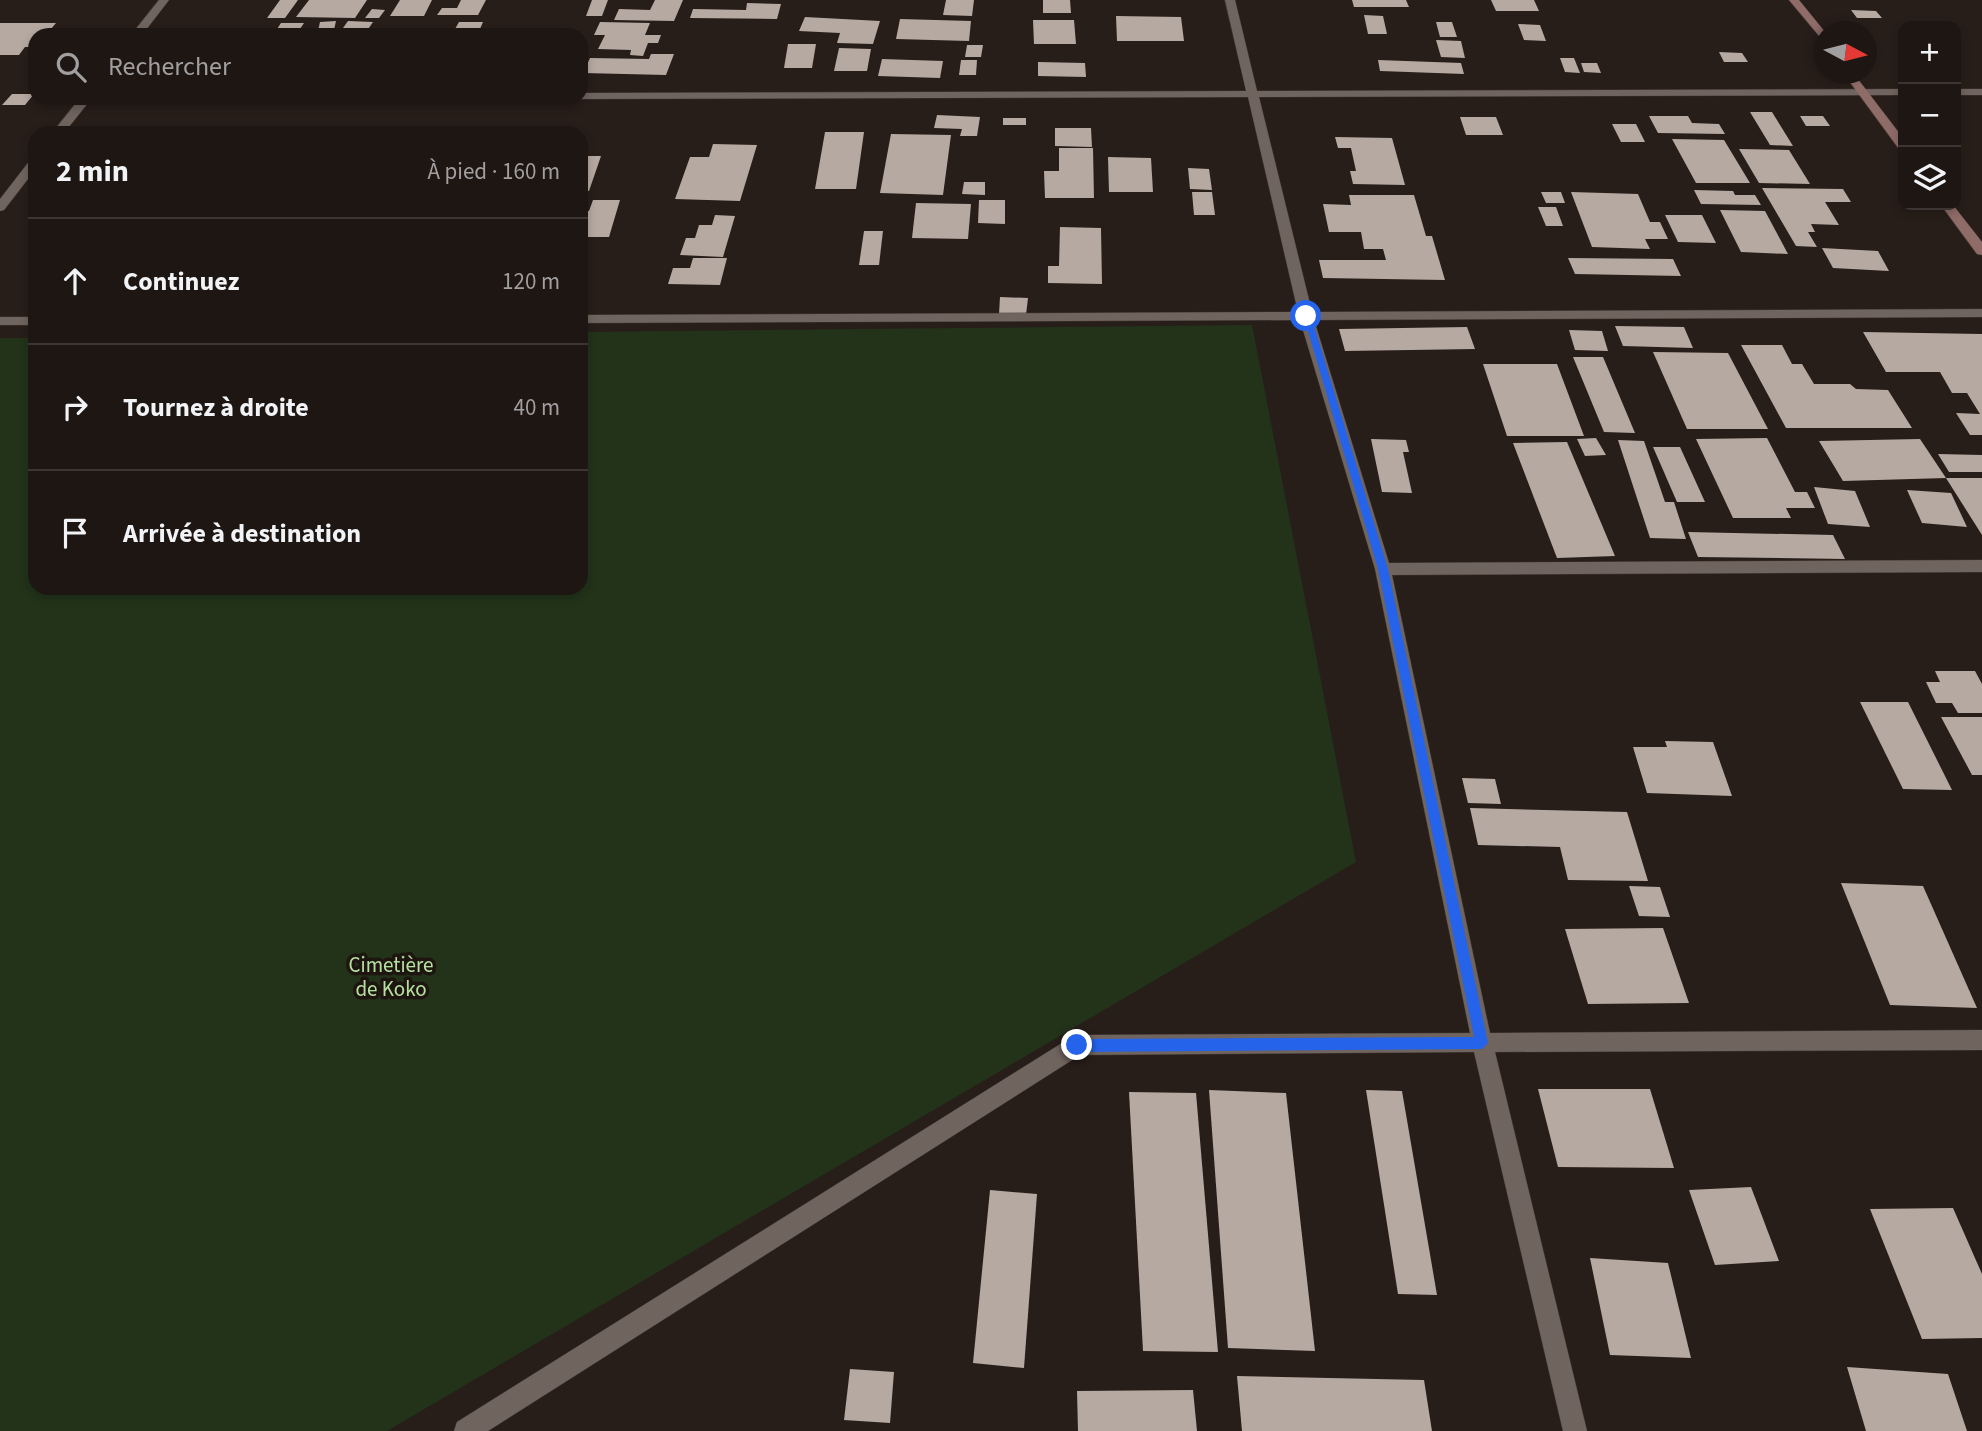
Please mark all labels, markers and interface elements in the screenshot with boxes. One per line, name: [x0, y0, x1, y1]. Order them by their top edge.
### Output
north arrow: [1814, 21, 1877, 84]
map controls: [1898, 21, 1961, 210]
button: +: [1898, 21, 1961, 84]
search box: [28, 28, 588, 105]
icon: search: [52, 48, 90, 86]
text: Rechercher: [108, 48, 231, 85]
button: −: [1898, 84, 1961, 147]
button: layers: [1898, 147, 1961, 210]
text: 2 min: [56, 150, 129, 193]
text: À pied · 160 m: [427, 155, 560, 188]
icon: ahead: [56, 262, 94, 300]
text: Continuez: [123, 263, 239, 300]
text: 120 m: [502, 265, 560, 298]
route start: [1290, 300, 1321, 331]
icon: right: [56, 388, 94, 426]
text: Tournez à droite: [123, 389, 309, 426]
text: 40 m: [513, 391, 560, 424]
icon: arrive: [56, 514, 94, 552]
text: Arrivée à destination: [123, 515, 361, 552]
park label: Cimetière de Koko: [349, 950, 433, 1004]
route end: [1061, 1029, 1092, 1060]

